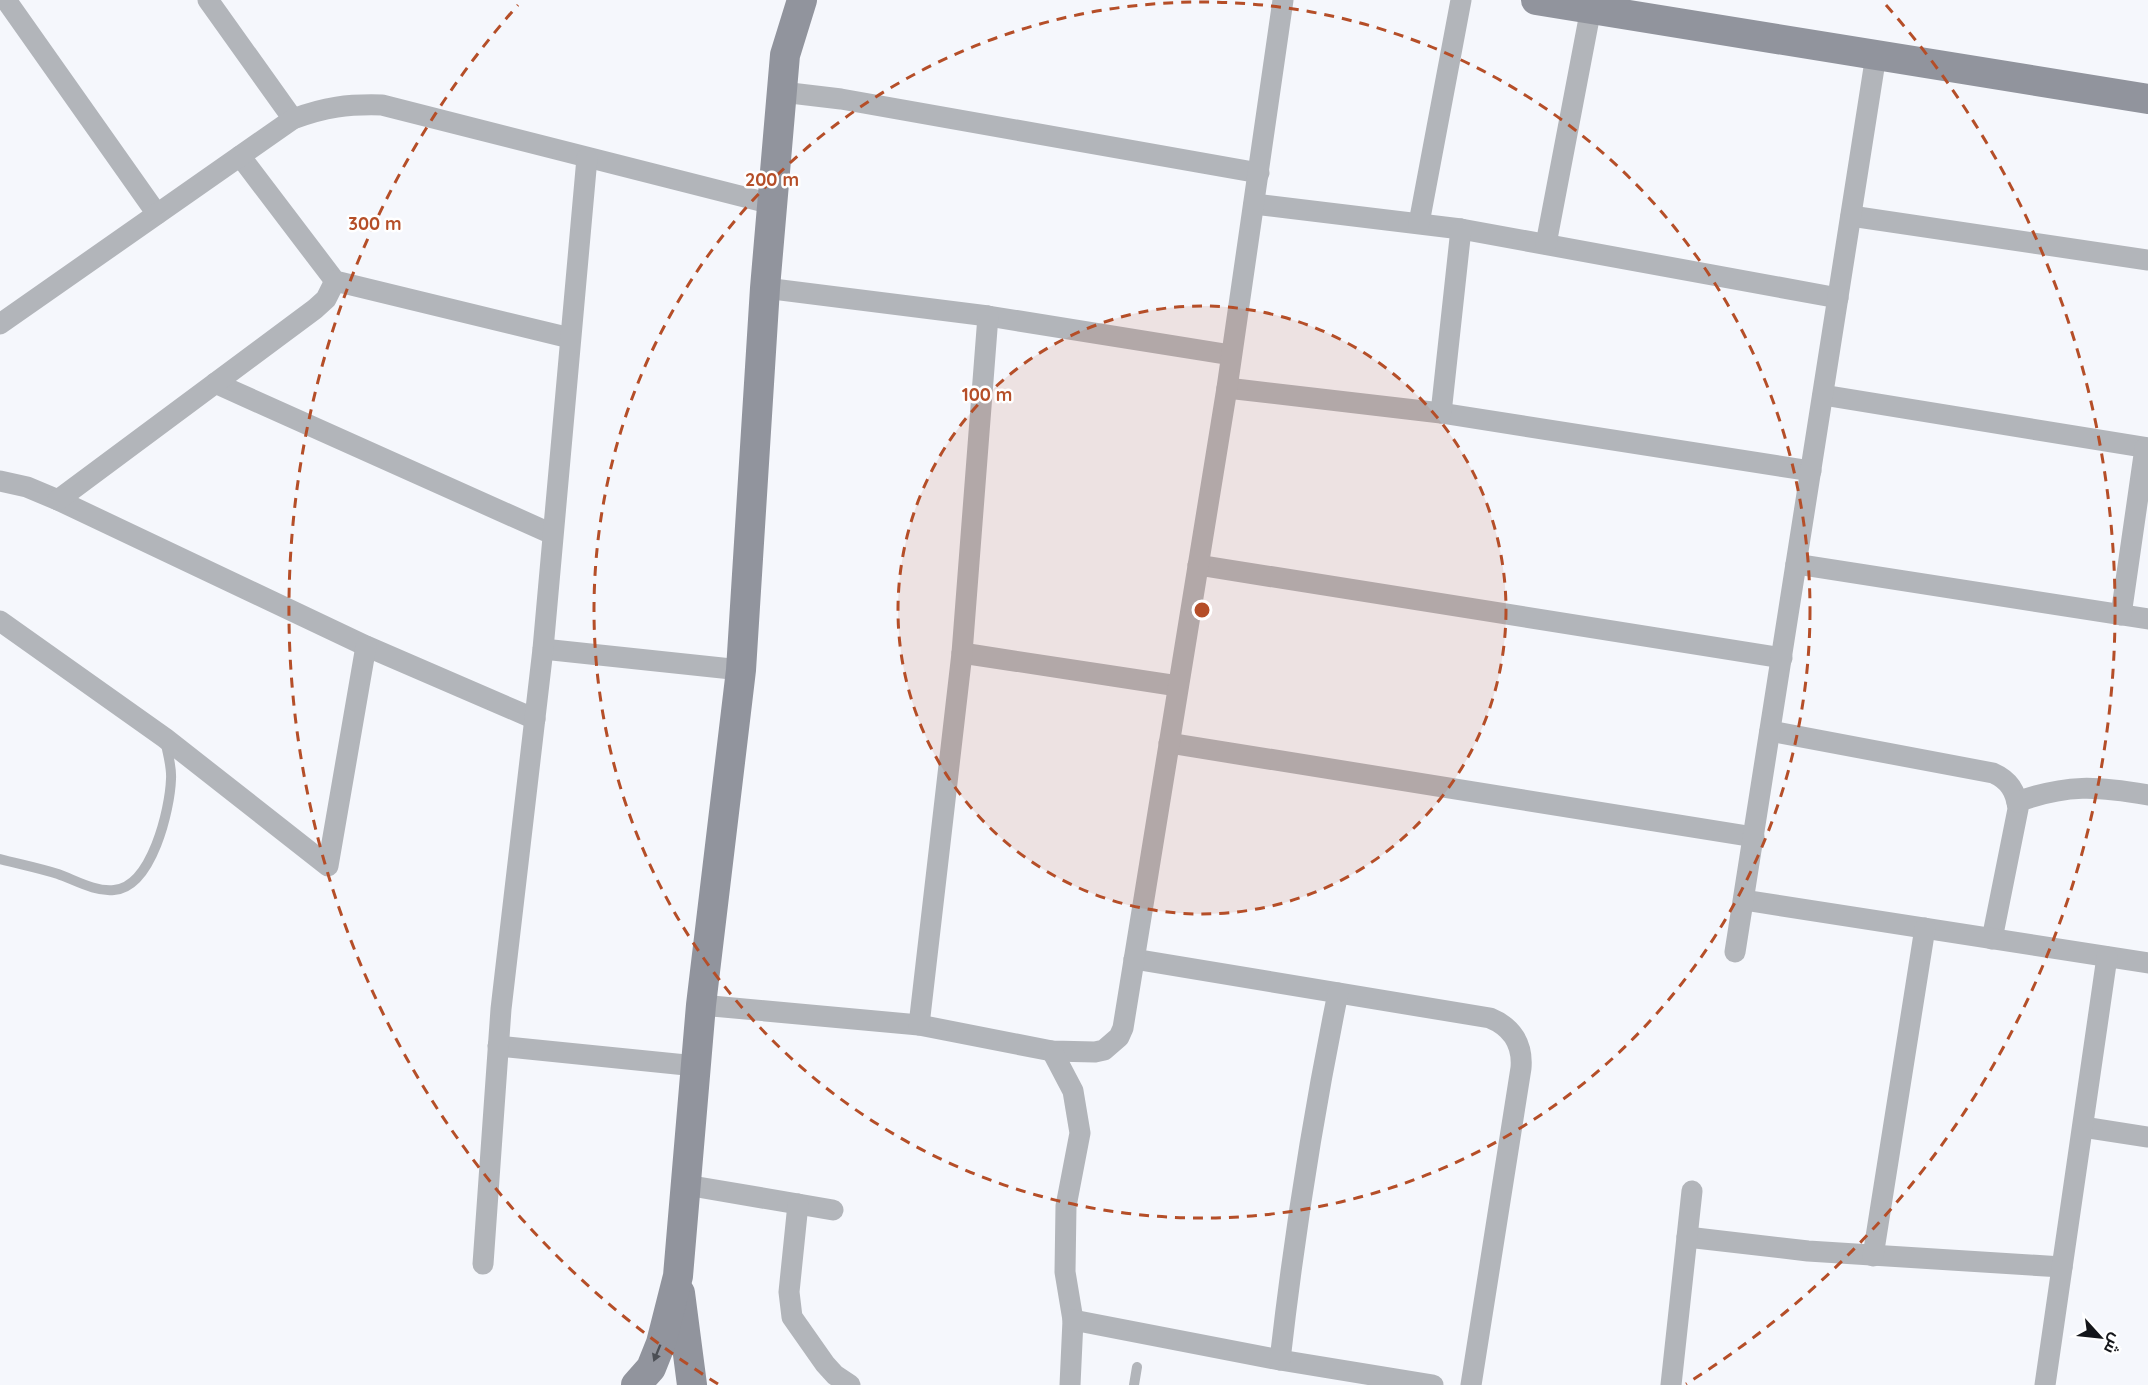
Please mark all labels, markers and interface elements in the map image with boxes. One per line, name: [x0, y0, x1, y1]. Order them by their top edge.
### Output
text: 200 m: [745, 168, 799, 191]
text: 300 m: [348, 212, 402, 235]
text: 100 m: [962, 383, 1012, 406]
centre of rings: [1192, 600, 1212, 620]
north arrow: [2070, 1307, 2130, 1367]
text: ش: [2100, 1330, 2127, 1357]
one-way arrow: [652, 1344, 661, 1362]

